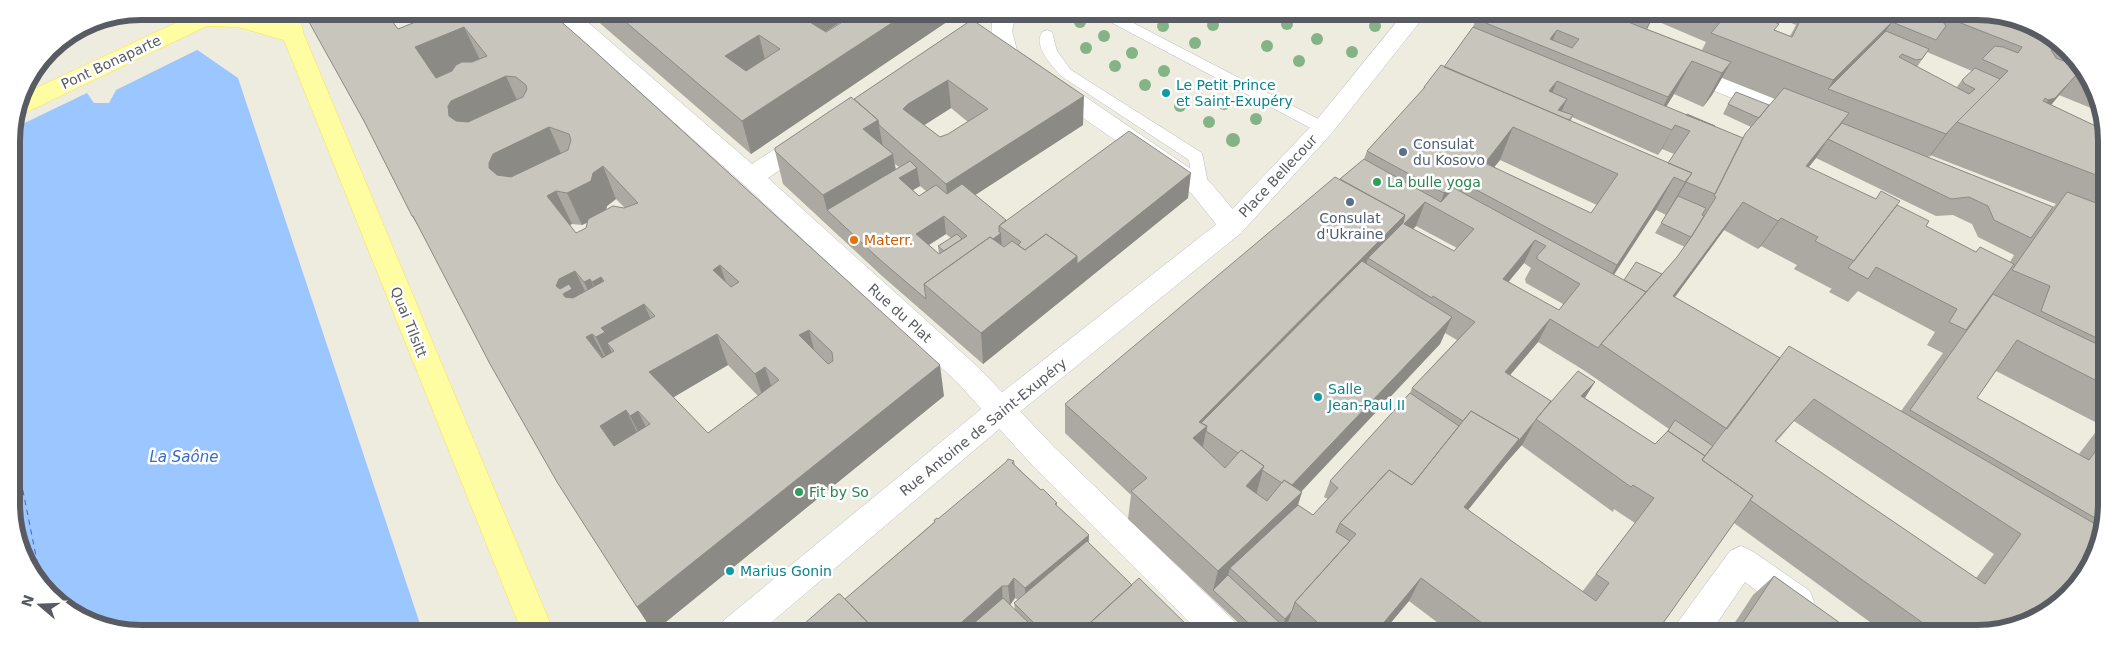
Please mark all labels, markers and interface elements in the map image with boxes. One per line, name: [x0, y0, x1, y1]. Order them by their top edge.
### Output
street label: Pont Bonaparte: [59, 32, 163, 92]
place label: Le Petit Prince et Saint-Exupéry: [1176, 77, 1293, 109]
marker: Le Petit Prince et Saint-Exupéry: [1160, 87, 1172, 99]
street label: Place Bellecour: [1236, 131, 1321, 221]
place label: Consulat du Kosovo: [1413, 136, 1485, 168]
marker: Consulat du Kosovo: [1397, 146, 1409, 158]
place label: La bulle yoga: [1387, 174, 1481, 190]
marker: La bulle yoga: [1371, 176, 1383, 188]
marker: Consulat d'Ukraine: [1344, 196, 1356, 208]
place label: Consulat d'Ukraine: [1317, 210, 1383, 242]
place label: Materr.: [864, 232, 913, 248]
marker: Materr.: [848, 234, 860, 246]
street label: Rue du Plat: [865, 280, 935, 346]
street label: Quai Tilsitt: [388, 284, 431, 360]
street label: Rue Antoine de Saint-Exupéry: [897, 355, 1069, 499]
place label: Salle Jean-Paul II: [1327, 381, 1405, 413]
marker: Salle Jean-Paul II: [1312, 391, 1324, 403]
water label: La Saône: [150, 448, 218, 466]
place label: Fit by So: [809, 484, 869, 500]
marker: Fit by So: [793, 486, 805, 498]
place label: Marius Gonin: [740, 563, 832, 579]
marker: Marius Gonin: [724, 565, 736, 577]
north arrow: [15, 580, 65, 630]
text: N: [18, 593, 37, 609]

